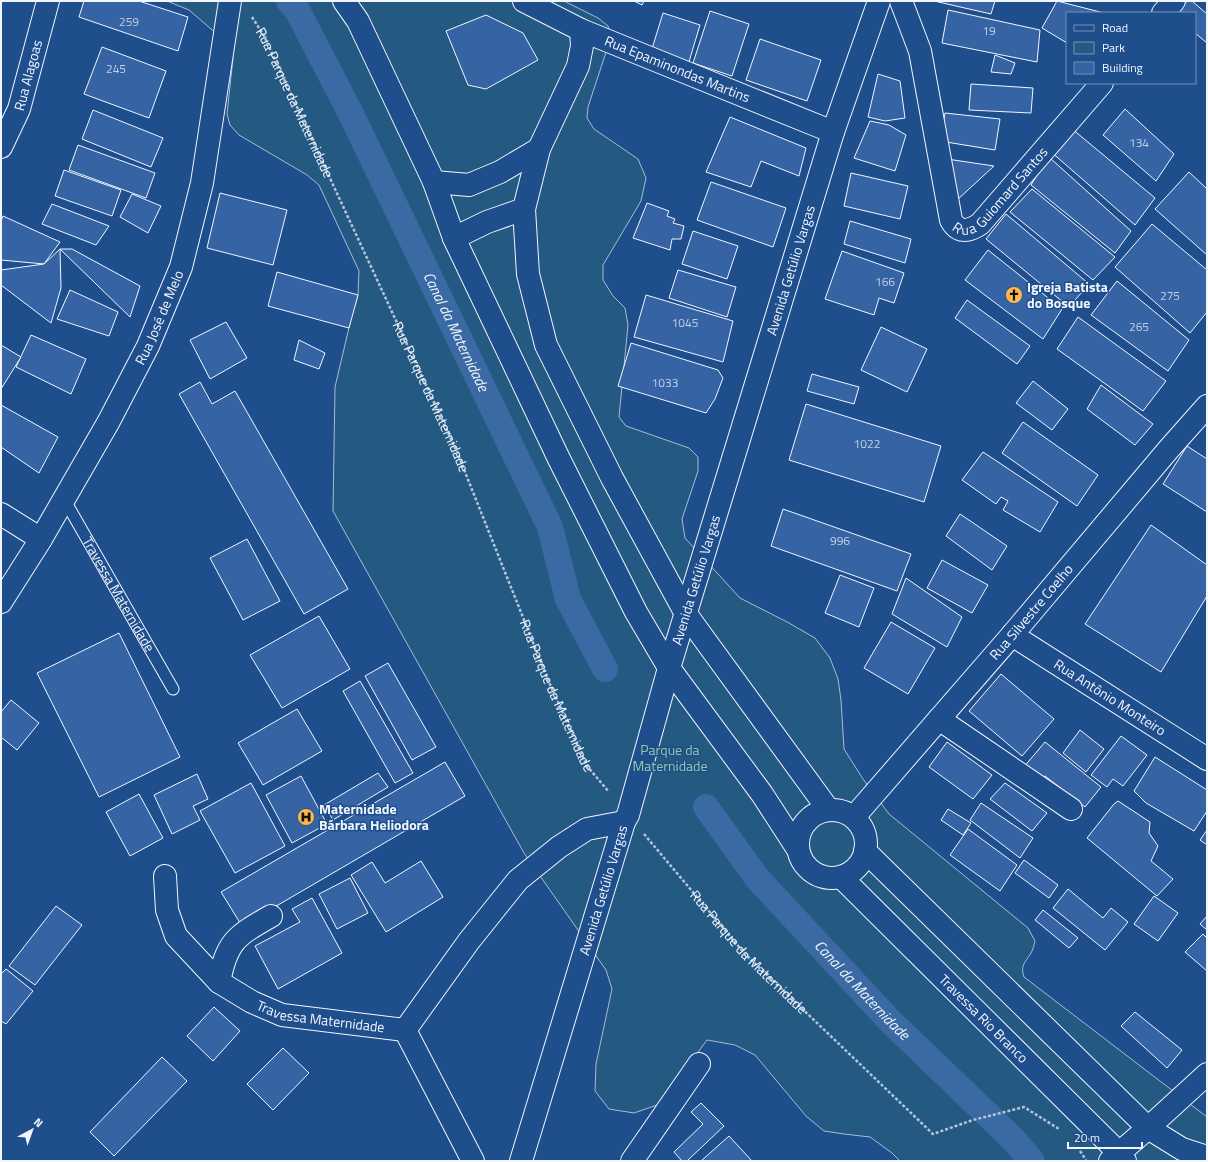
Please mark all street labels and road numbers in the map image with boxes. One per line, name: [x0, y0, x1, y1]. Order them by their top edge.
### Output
street label: Rua Parque da Maternidade: [251, 23, 339, 181]
street label: Rua Epaminondas Martins: [602, 30, 753, 107]
street label: Rua Alagoas: [8, 37, 47, 113]
street label: Rua Guiomard Santos: [948, 142, 1052, 240]
street label: Avenida Getúlio Vargas: [760, 202, 820, 338]
street label: Rua José de Melo: [129, 267, 189, 368]
street label: Rua Parque da Maternidade: [388, 318, 475, 475]
street label: Avenida Getúlio Vargas: [666, 512, 725, 647]
street label: Travessa Maternidade: [78, 533, 161, 656]
street label: Rua Silvestre Coelho: [984, 559, 1078, 664]
street label: Rua Parque da Maternidade: [515, 616, 599, 776]
street label: Rua Antônio Monteiro: [1050, 653, 1170, 740]
street label: Avenida Getúlio Vargas: [573, 822, 632, 958]
street label: Rua Parque da Maternidade: [685, 885, 813, 1019]
street label: Travessa Rio Branco: [935, 969, 1033, 1067]
street label: Travessa Maternidade: [253, 994, 386, 1037]

